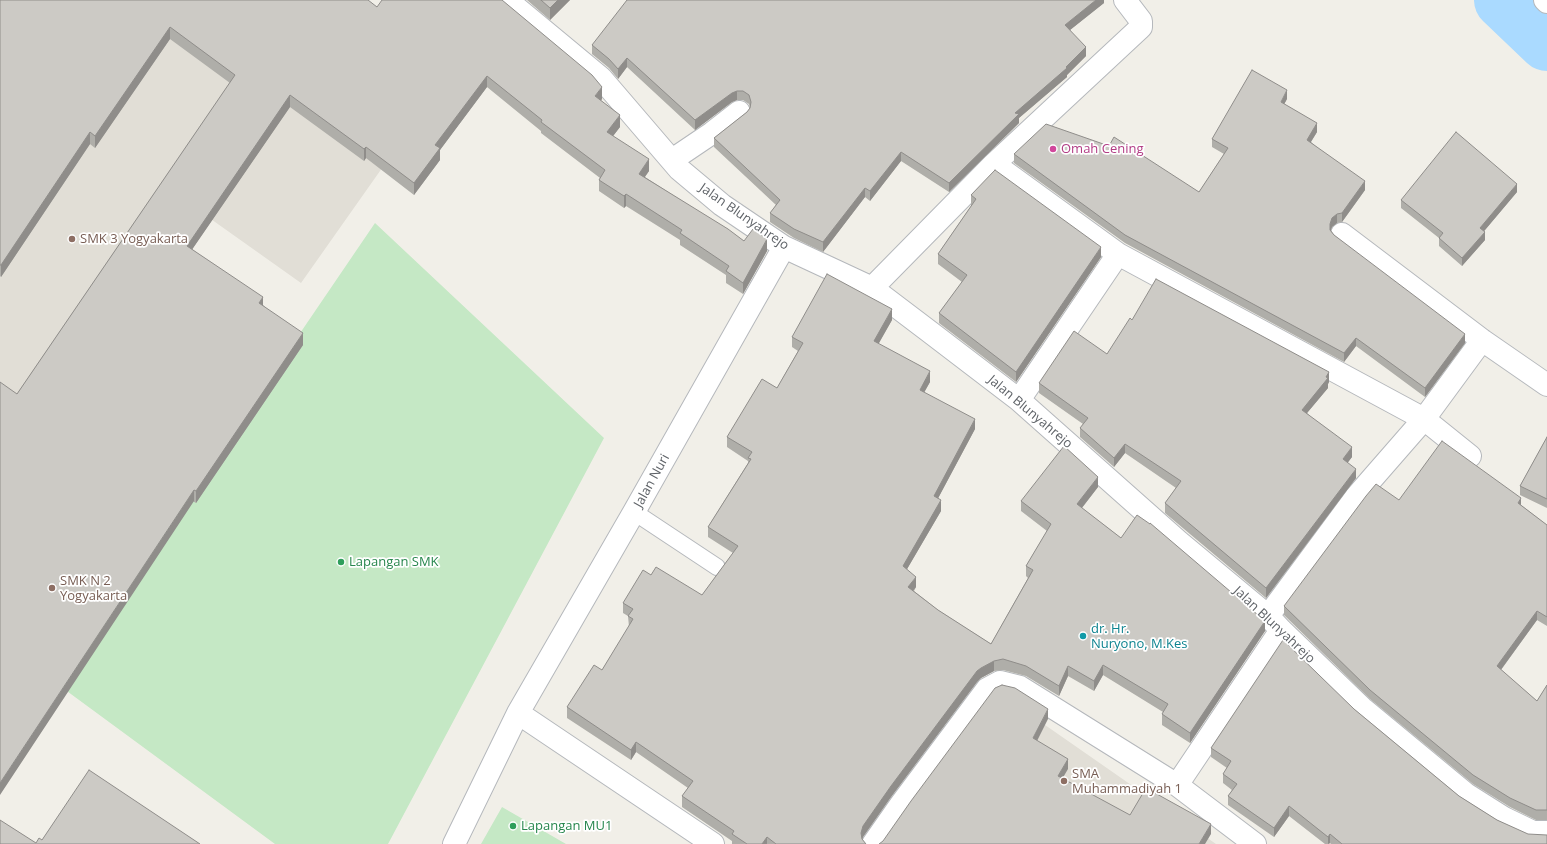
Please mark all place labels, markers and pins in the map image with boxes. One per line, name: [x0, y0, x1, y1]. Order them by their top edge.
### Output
place label: Omah Cening: [1061, 141, 1143, 157]
marker: Omah Cening: [1048, 144, 1058, 154]
place label: SMK 3 Yogyakarta: [80, 231, 188, 247]
marker: SMK 3 Yogyakarta: [67, 234, 77, 244]
place label: Lapangan SMK: [349, 554, 439, 570]
marker: Lapangan SMK: [336, 557, 346, 567]
place label: SMK N 2 Yogyakarta: [60, 573, 127, 604]
marker: SMK N 2 Yogyakarta: [47, 583, 57, 593]
place label: dr. Hr. Nuryono, M.Kes: [1091, 621, 1188, 652]
marker: dr. Hr. Nuryono, M.Kes: [1078, 631, 1088, 641]
place label: SMA Muhammadiyah 1: [1072, 766, 1182, 797]
marker: SMA Muhammadiyah 1: [1059, 776, 1069, 786]
place label: Lapangan MU1: [521, 818, 612, 834]
marker: Lapangan MU1: [508, 821, 518, 831]

